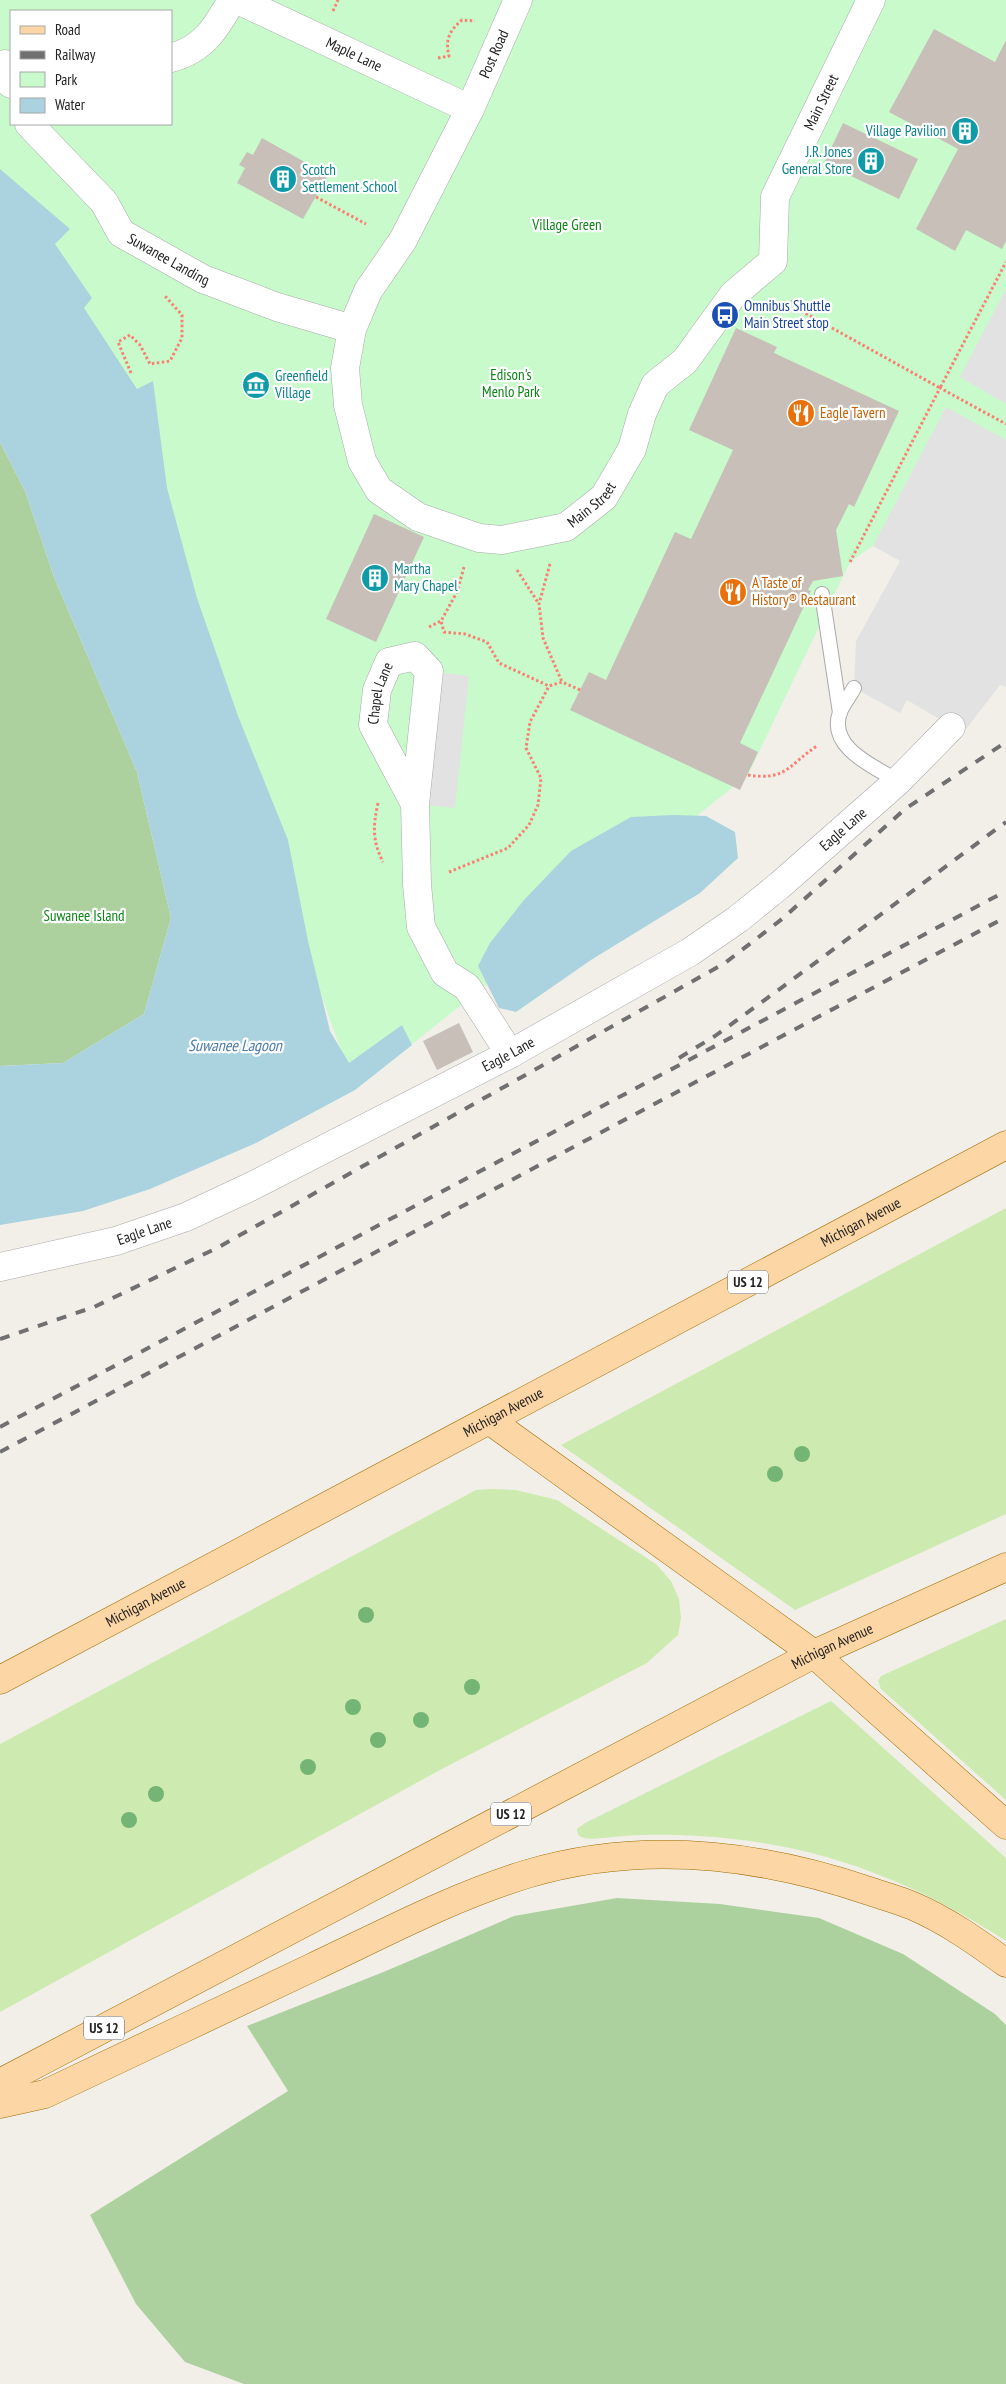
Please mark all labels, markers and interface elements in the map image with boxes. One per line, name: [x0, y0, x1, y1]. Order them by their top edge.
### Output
legend: [10, 10, 172, 125]
text: Road: [55, 20, 81, 39]
street label: Post Road: [475, 27, 513, 81]
street label: Maple Lane: [323, 33, 385, 75]
text: Railway: [55, 45, 96, 64]
text: Park: [55, 70, 77, 89]
street label: Main Street: [799, 71, 842, 133]
text: Water: [55, 95, 86, 114]
building icon: Village Pavilion: [950, 116, 980, 146]
place label: Village Pavilion: [865, 121, 946, 140]
place label: J.R. Jones General Store: [782, 142, 852, 178]
building icon: J.R. Jones General Store: [856, 146, 886, 176]
place label: Scotch Settlement School: [302, 160, 398, 196]
building icon: Scotch Settlement School: [268, 164, 298, 194]
park label: Village Green: [531, 215, 602, 234]
street label: Suwanee Landing: [124, 229, 212, 290]
place label: Omnibus Shuttle Main Street stop: [744, 296, 831, 332]
bus stop icon: Omnibus Shuttle Main Street stop: [710, 300, 740, 330]
park label: Edison's Menlo Park: [482, 365, 540, 401]
place label: Greenfield Village: [274, 366, 328, 402]
museum icon: Greenfield Village: [241, 370, 271, 400]
restaurant icon: Eagle Tavern: [786, 398, 816, 428]
place label: Eagle Tavern: [820, 403, 886, 422]
street label: Main Street: [563, 478, 620, 531]
place label: Martha Mary Chapel: [394, 559, 458, 595]
building icon: Martha Mary Chapel: [360, 563, 390, 593]
place label: A Taste of History® Restaurant: [752, 573, 856, 609]
restaurant icon: A Taste of History® Restaurant: [718, 577, 748, 607]
street label: Chapel Lane: [363, 659, 397, 725]
street label: Eagle Lane: [815, 803, 870, 855]
park label: Suwanee Island: [44, 906, 124, 925]
street label: Eagle Lane: [479, 1032, 538, 1076]
water label: Suwanee Lagoon: [188, 1035, 283, 1055]
street label: Michigan Avenue: [817, 1193, 904, 1251]
street label: Eagle Lane: [114, 1213, 174, 1249]
road number: US 12: [728, 1270, 768, 1294]
street label: Michigan Avenue: [460, 1383, 546, 1441]
street label: Michigan Avenue: [102, 1573, 189, 1631]
street label: Michigan Avenue: [788, 1619, 876, 1673]
road number: US 12: [491, 1802, 531, 1826]
road number: US 12: [84, 2016, 124, 2040]

